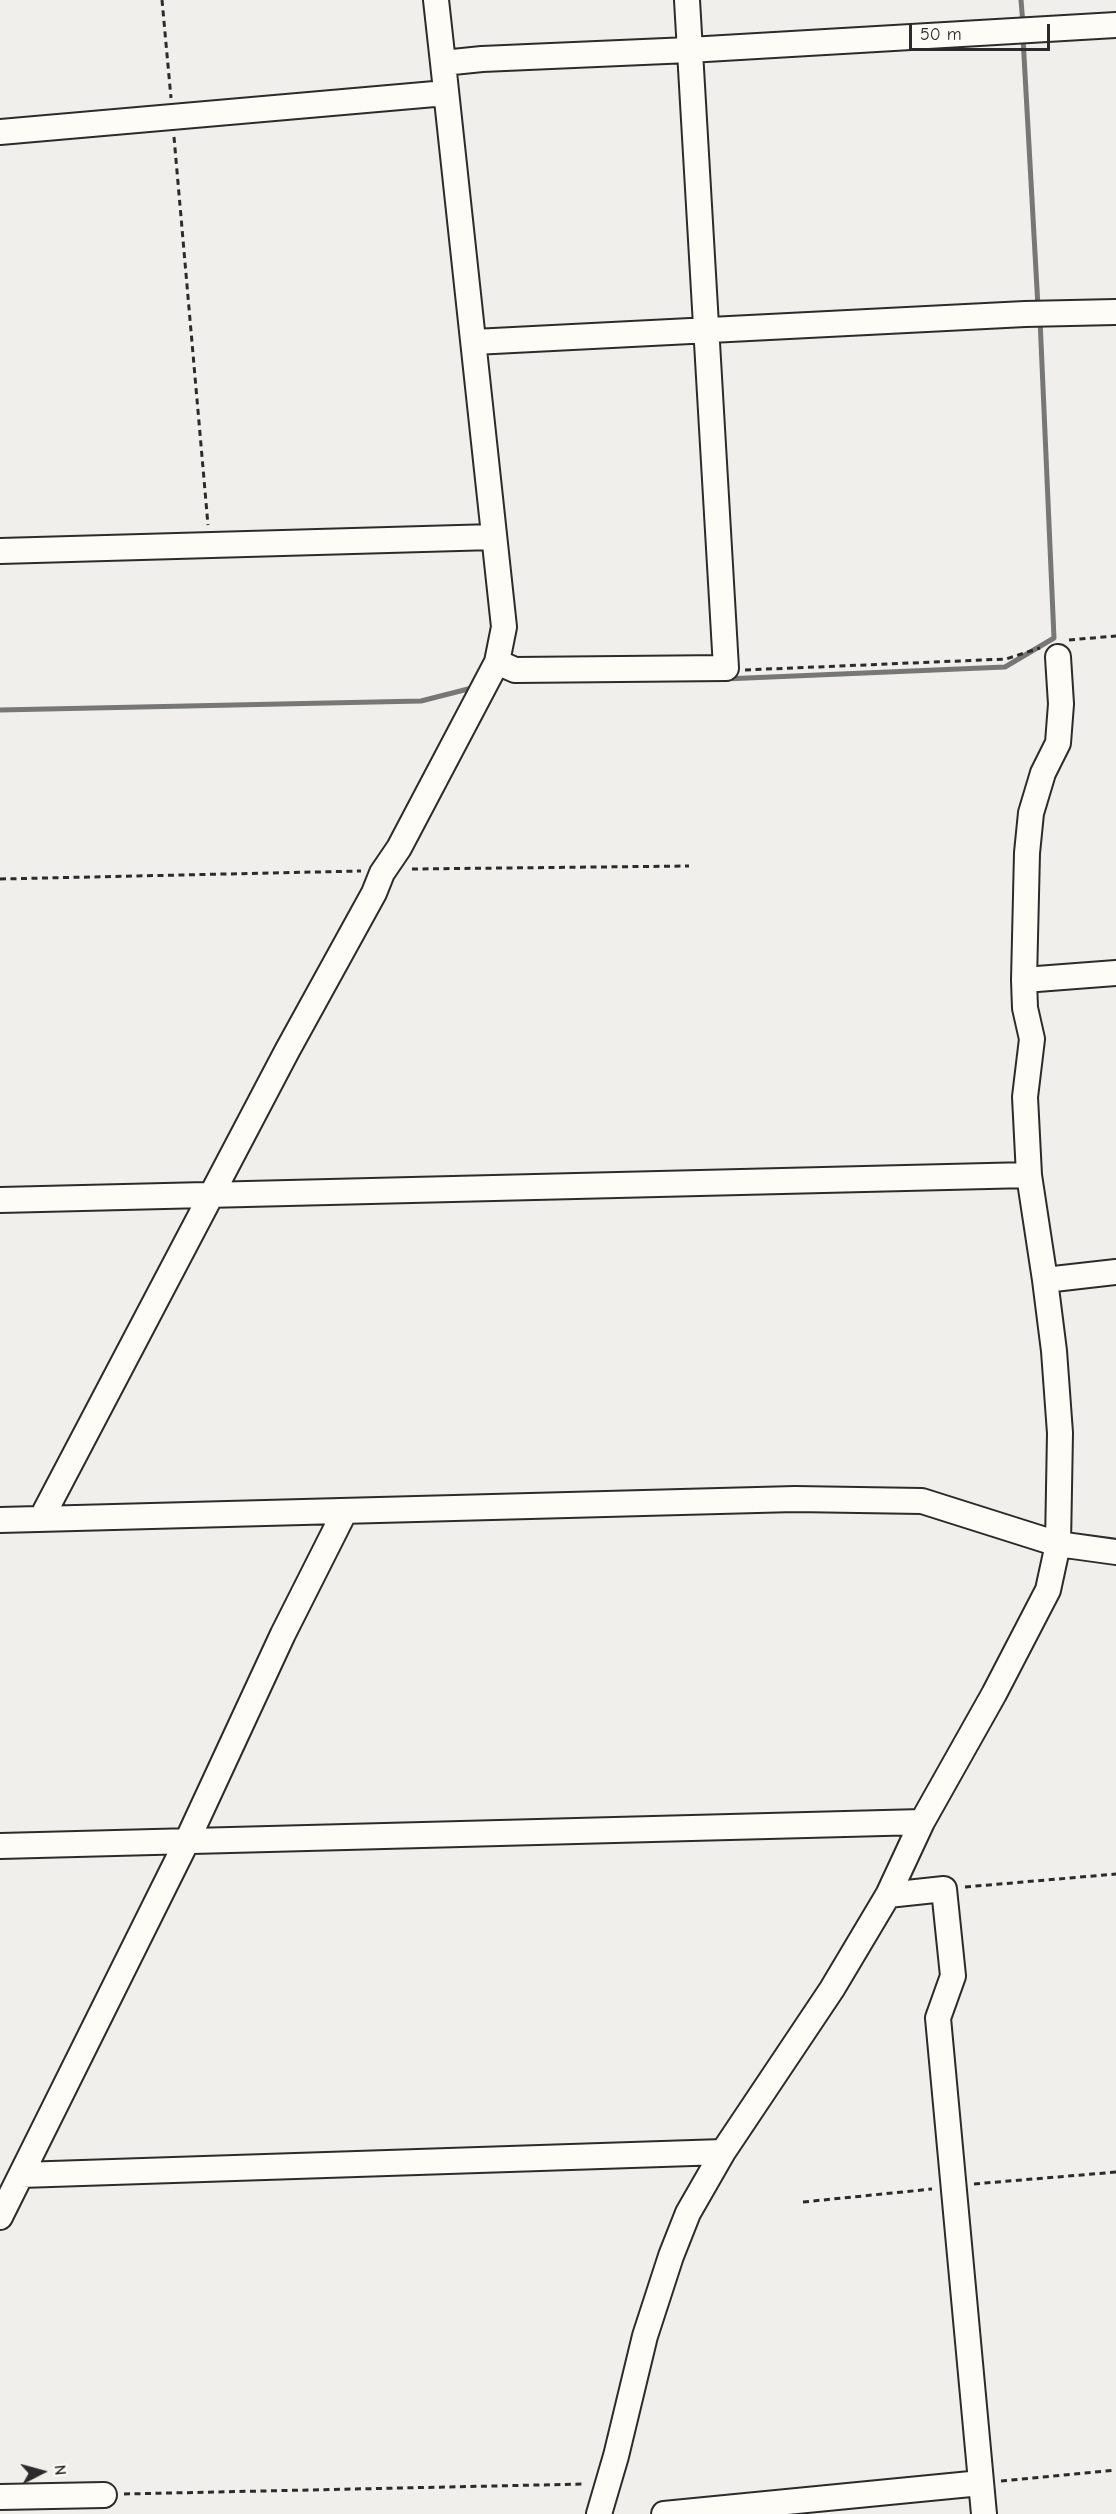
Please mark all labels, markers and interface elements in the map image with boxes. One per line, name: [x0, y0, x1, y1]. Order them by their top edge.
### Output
scale bar: [912, 12, 1053, 50]
text: 50 m: [920, 24, 962, 45]
north arrow: [12, 2442, 72, 2502]
text: N: [50, 2464, 69, 2476]

